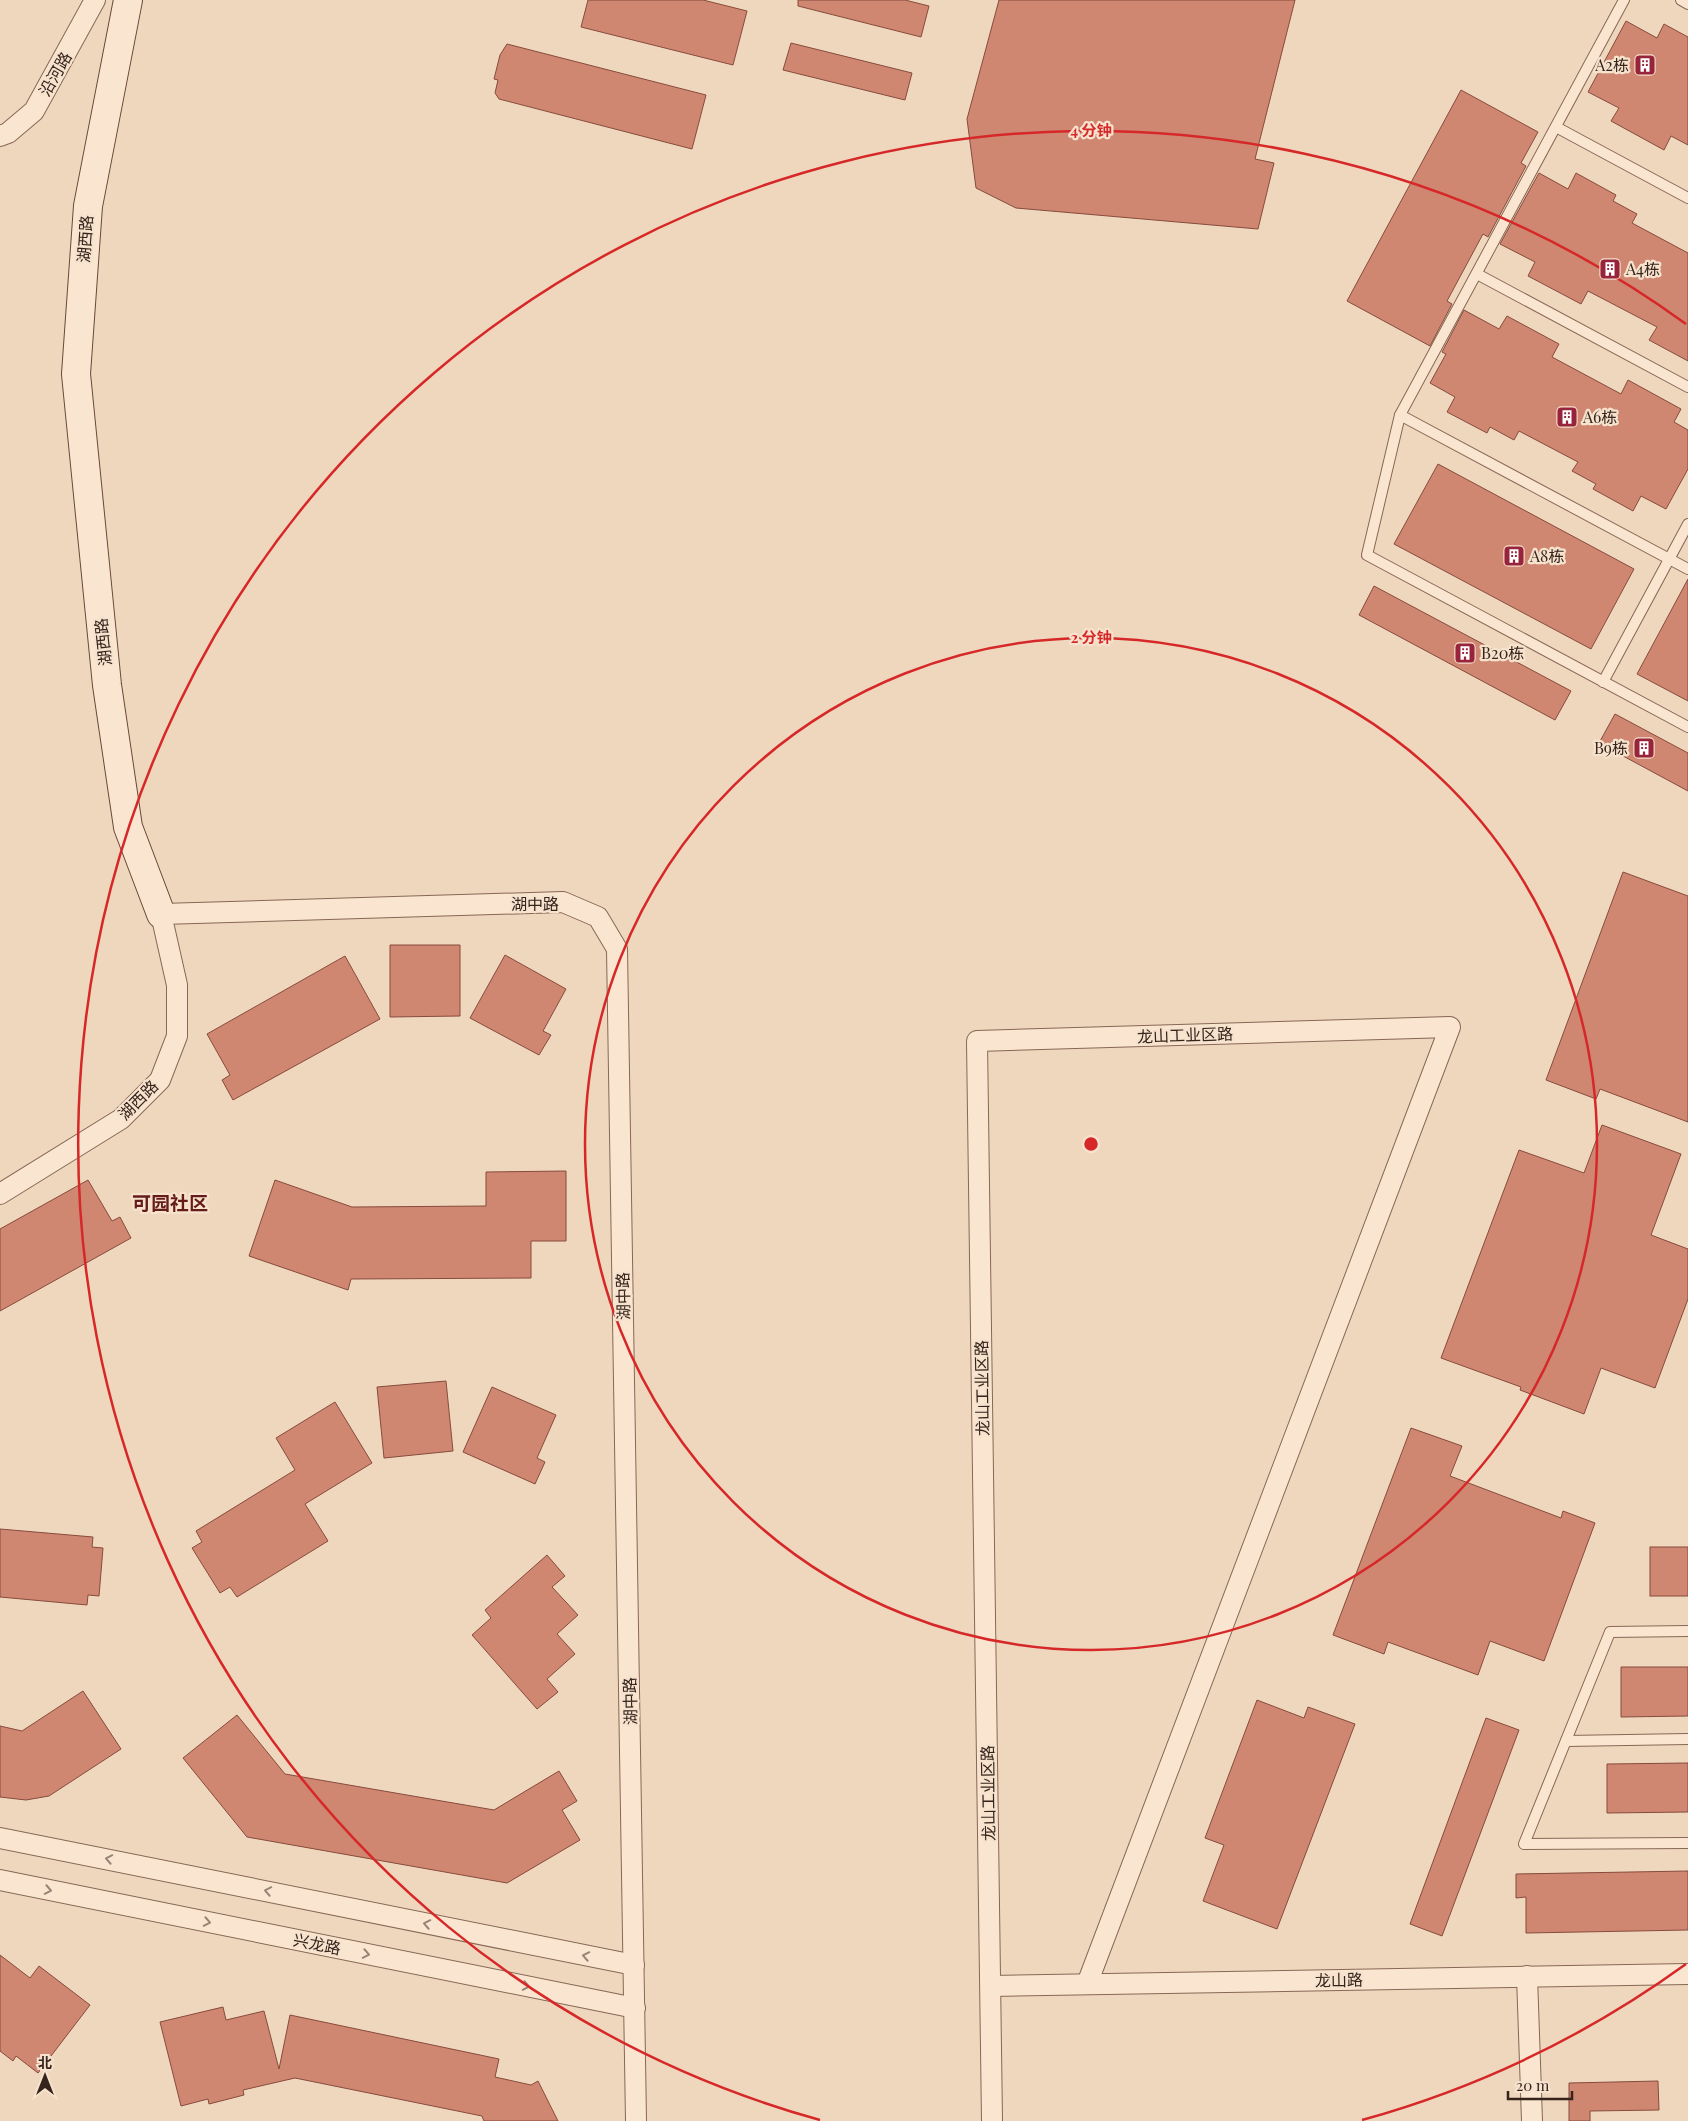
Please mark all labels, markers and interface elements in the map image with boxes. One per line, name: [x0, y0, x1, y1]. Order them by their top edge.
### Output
street label: 沿河路: [33, 48, 76, 100]
building icon: A2栋: [1633, 53, 1657, 77]
place label: A2栋: [1594, 54, 1629, 75]
text: 4 分钟: [1070, 120, 1112, 140]
street label: 湖西路: [72, 214, 97, 264]
building icon: A4栋: [1598, 257, 1622, 281]
place label: A4栋: [1625, 258, 1660, 279]
building icon: A6栋: [1555, 405, 1579, 429]
place label: A6栋: [1582, 406, 1617, 427]
building icon: A8栋: [1502, 544, 1526, 568]
place label: A8栋: [1529, 545, 1564, 566]
street label: 湖西路: [90, 617, 115, 667]
text: 2 分钟: [1070, 627, 1112, 647]
building icon: B20栋: [1453, 641, 1477, 665]
place label: B20栋: [1481, 642, 1524, 663]
building icon: B9栋: [1632, 736, 1656, 760]
place label: B9栋: [1594, 737, 1628, 758]
street label: 湖中路: [511, 893, 559, 914]
street label: 龙山工业区路: [1137, 1022, 1233, 1047]
street label: 湖西路: [113, 1075, 162, 1124]
centre of rings: [1082, 1135, 1100, 1153]
district label: 可园社区: [132, 1189, 208, 1215]
street label: 湖中路: [612, 1272, 633, 1320]
street label: 龙山工业区路: [970, 1340, 993, 1436]
street label: 湖中路: [619, 1677, 640, 1725]
street label: 龙山工业区路: [976, 1745, 999, 1841]
one-way arrow: [104, 1855, 113, 1865]
one-way arrow: [43, 1884, 52, 1894]
one-way arrow: [263, 1887, 272, 1897]
one-way arrow: [203, 1916, 212, 1926]
one-way arrow: [423, 1919, 432, 1929]
street label: 兴龙路: [292, 1929, 343, 1958]
one-way arrow: [362, 1948, 371, 1959]
one-way arrow: [582, 1951, 591, 1961]
street label: 龙山路: [1315, 1969, 1363, 1990]
one-way arrow: [521, 1980, 530, 1991]
north arrow: [20, 2051, 70, 2101]
text: 北: [38, 2053, 52, 2072]
scale bar: [1508, 2068, 1572, 2100]
text: 20 m: [1516, 2075, 1550, 2095]

